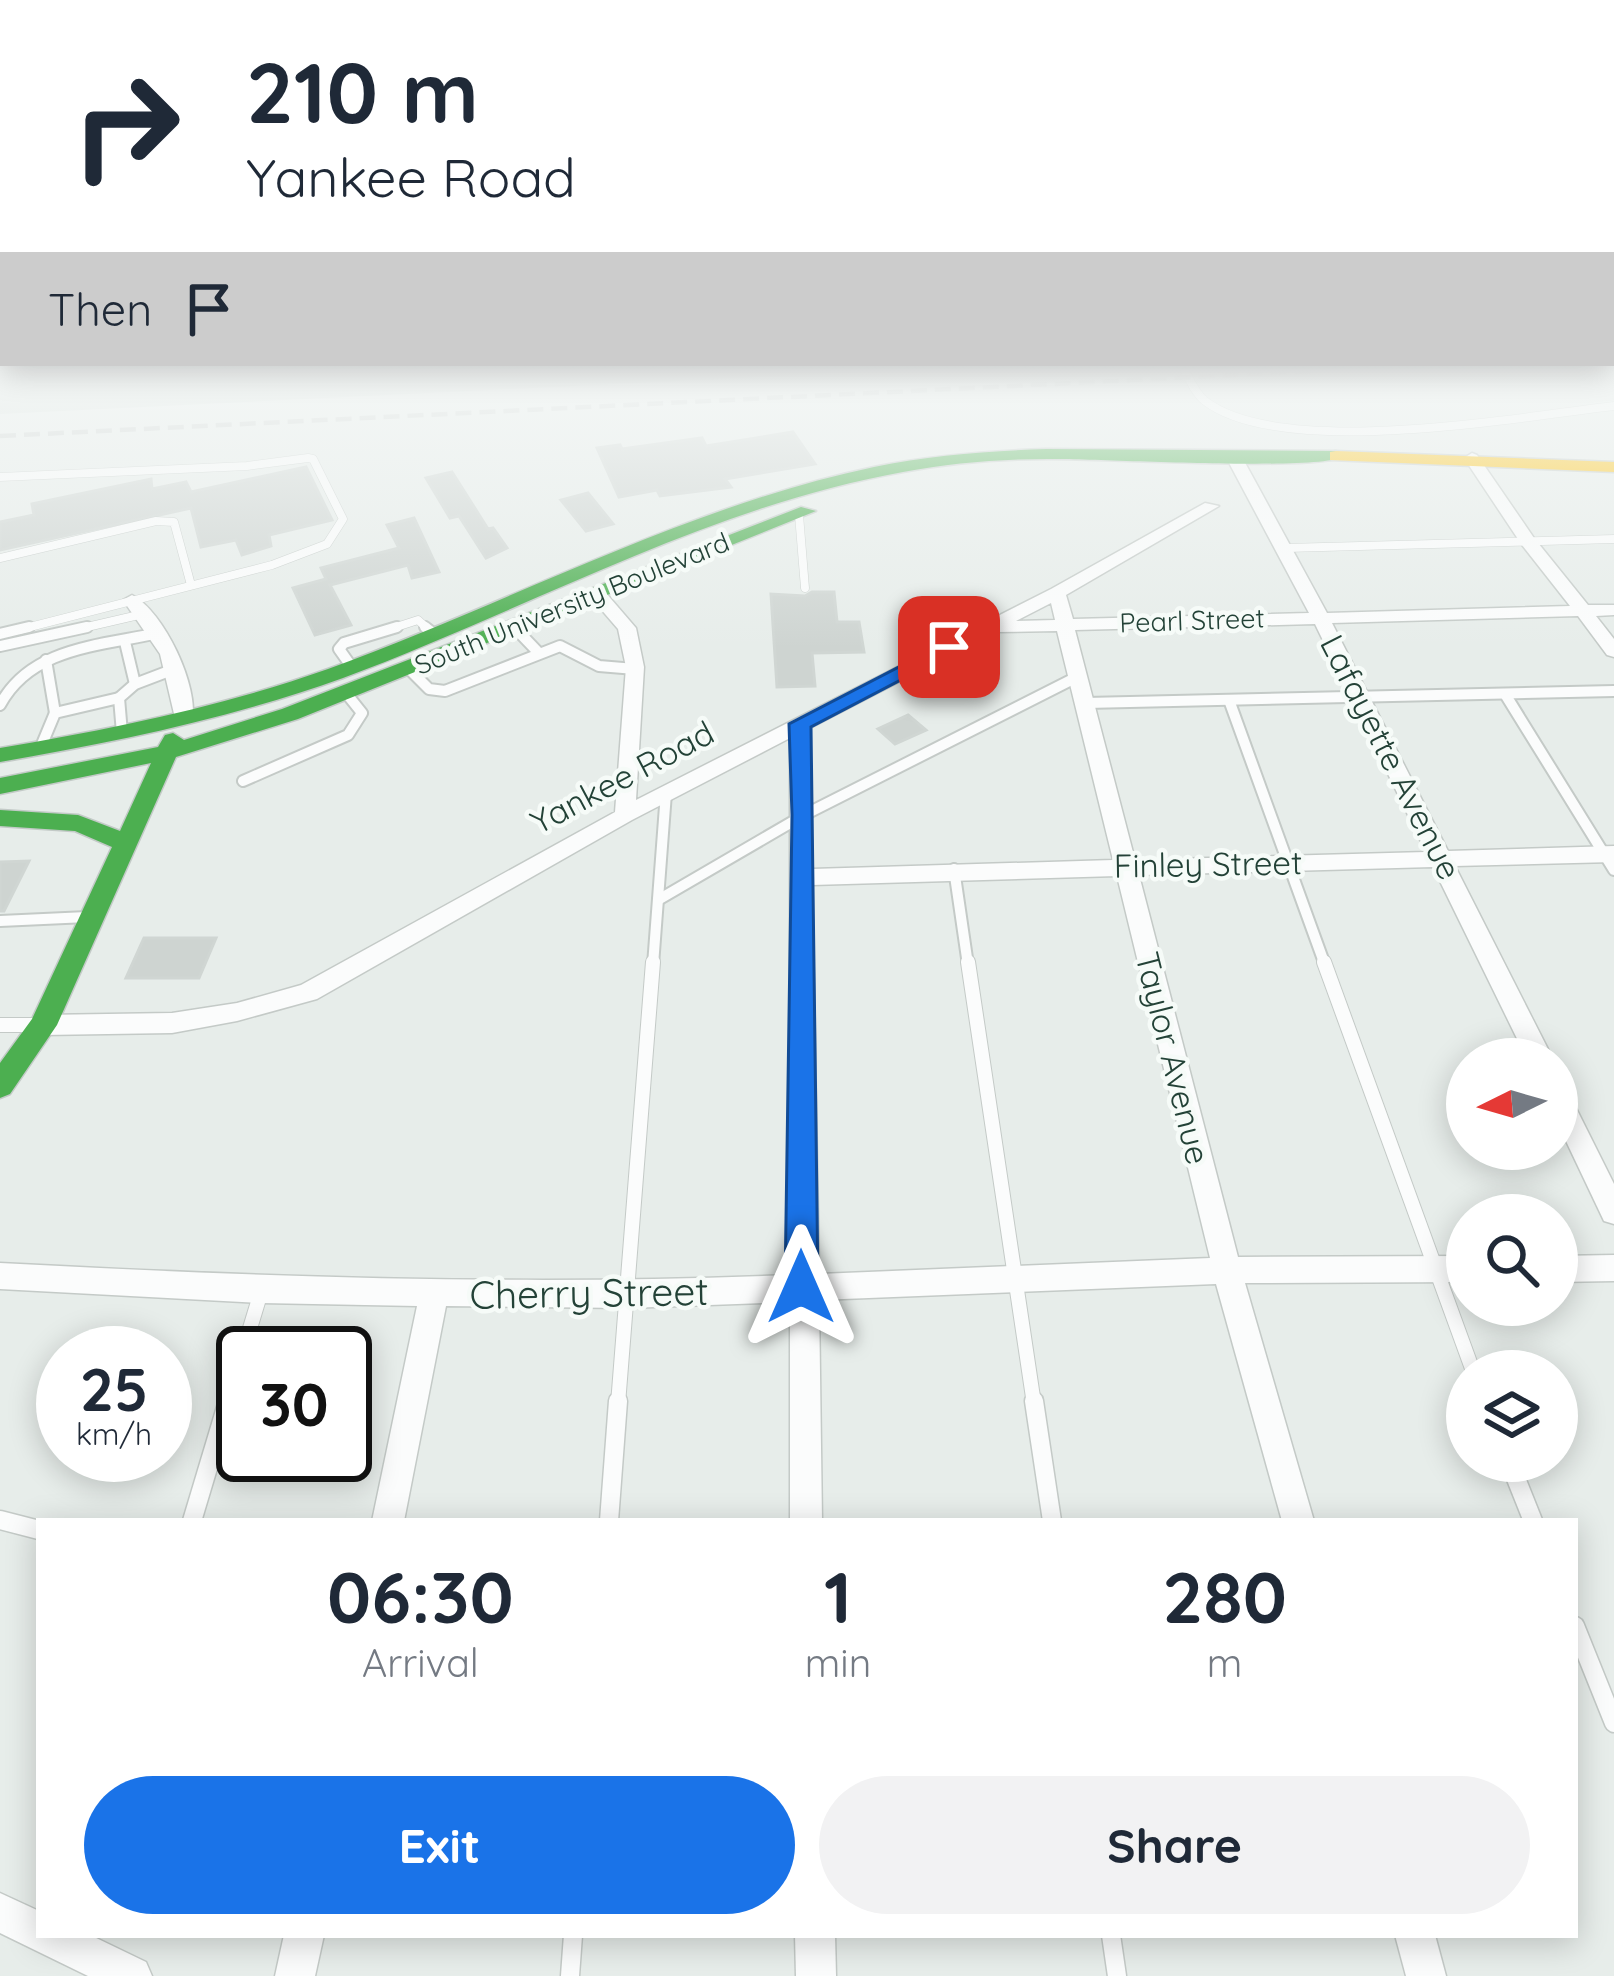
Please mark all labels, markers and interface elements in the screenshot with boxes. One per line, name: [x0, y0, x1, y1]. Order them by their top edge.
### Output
text: 210 m: [246, 39, 479, 144]
icon: right: [48, 48, 204, 204]
text: Yankee Road: [246, 143, 576, 211]
icon: arrive: [176, 276, 242, 342]
text: Then: [48, 281, 152, 337]
street label: South University Boulevard: [409, 524, 734, 682]
pin: [898, 596, 1000, 698]
street label: Pearl Street: [1119, 600, 1265, 640]
icon: arrive: [916, 614, 982, 680]
street label: Lafayette Avenue: [1312, 627, 1471, 886]
street label: Yankee Road: [523, 711, 720, 842]
street label: Finley Street: [1113, 841, 1303, 886]
street label: Taylor Avenue: [1127, 948, 1220, 1168]
north arrow: [1446, 1038, 1578, 1170]
map controls: [1446, 1038, 1578, 1482]
button: search: [1446, 1194, 1578, 1326]
position arrow: [738, 1224, 864, 1350]
street label: Cherry Street: [469, 1266, 709, 1319]
speed limit sign: 30: [216, 1326, 372, 1482]
button: layers: [1446, 1350, 1578, 1482]
text: 25: [80, 1351, 148, 1426]
text: km/h: [76, 1415, 152, 1453]
text: 06:30: [327, 1551, 514, 1641]
text: 1: [824, 1551, 852, 1641]
text: 280: [1162, 1551, 1287, 1641]
text: Arrival: [362, 1638, 479, 1687]
text: min: [805, 1638, 871, 1687]
text: m: [1207, 1638, 1242, 1687]
button: Exit: [84, 1776, 795, 1914]
button: Share: [819, 1776, 1530, 1914]

